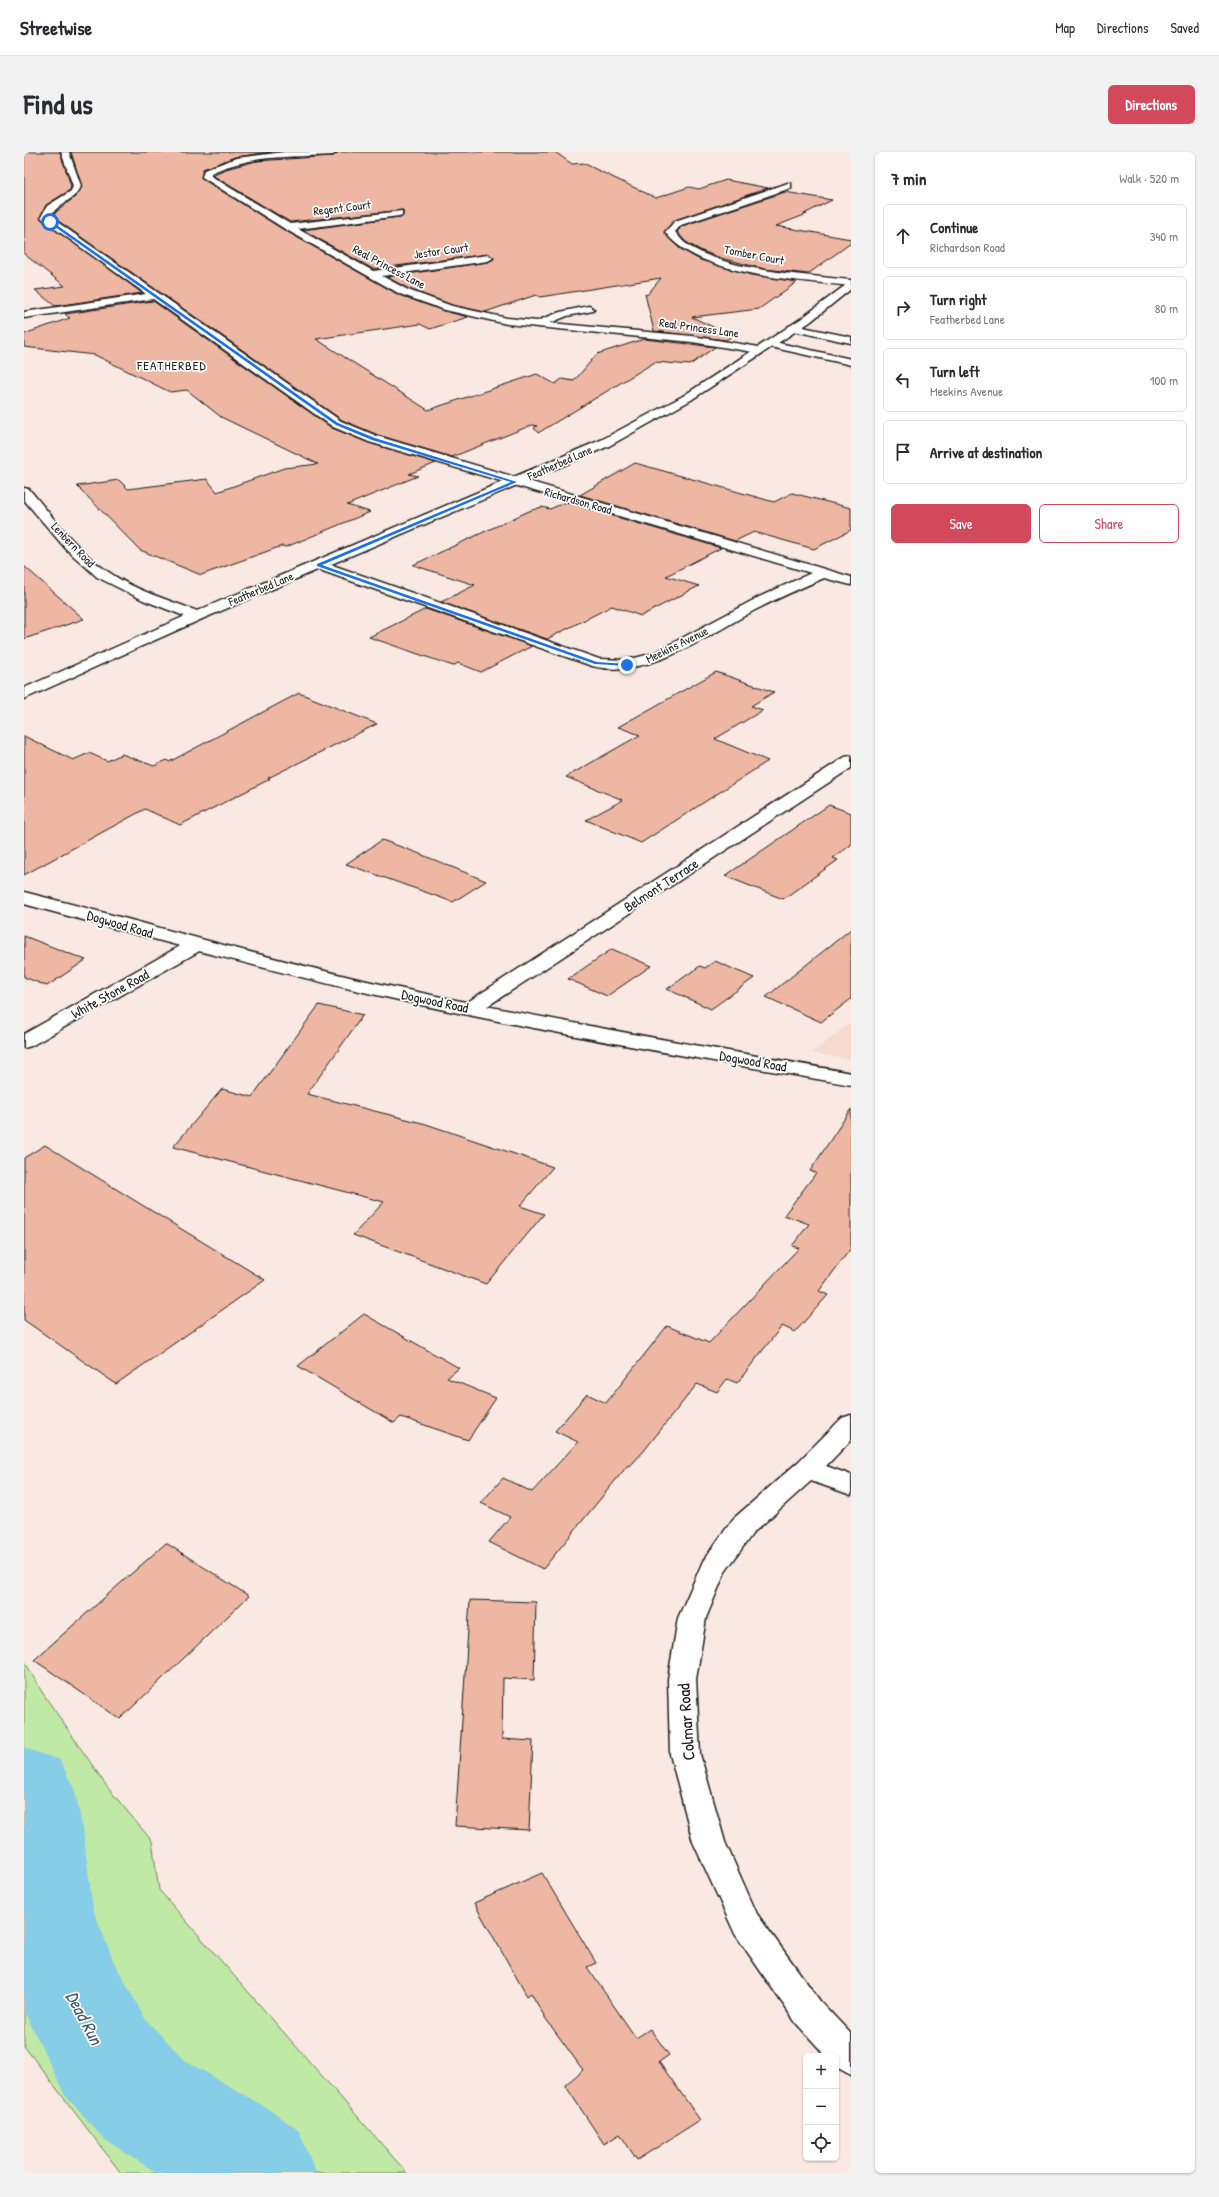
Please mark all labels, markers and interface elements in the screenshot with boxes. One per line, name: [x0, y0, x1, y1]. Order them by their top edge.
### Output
text: Streetwise: [20, 15, 92, 41]
text: Map: [1055, 18, 1075, 37]
text: Directions: [1097, 18, 1148, 37]
text: Saved: [1170, 18, 1199, 37]
text: Find us: [24, 85, 93, 123]
button: Directions: [1108, 85, 1195, 124]
text: 7 min: [891, 167, 926, 190]
text: Walk · 520 m: [1119, 169, 1179, 187]
street label: Regent Court: [312, 195, 372, 219]
route start: [41, 213, 59, 231]
text: Continue: [930, 217, 978, 238]
icon: ahead: [892, 225, 914, 247]
text: 340 m: [1150, 227, 1178, 245]
street label: Jestor Court: [412, 238, 470, 263]
text: Richardson Road: [930, 238, 1005, 256]
street label: Real Princess Lane: [350, 240, 429, 293]
street label: Tomber Court: [723, 240, 786, 269]
text: Turn right: [930, 289, 986, 310]
icon: right: [892, 297, 914, 319]
text: 80 m: [1155, 299, 1178, 317]
text: Featherbed Lane: [930, 310, 1005, 328]
street label: Real Princess Lane: [658, 314, 740, 342]
district label: FEATHERBED: [136, 356, 207, 374]
text: Turn left: [930, 361, 980, 382]
icon: left: [892, 369, 914, 391]
text: 100 m: [1150, 371, 1178, 389]
text: Meekins Avenue: [930, 382, 1003, 400]
street label: Featherbed Lane: [524, 441, 595, 485]
icon: arrive: [892, 441, 914, 463]
text: Arrive at destination: [930, 442, 1042, 463]
street label: Richardson Road: [543, 483, 614, 518]
button: Save: [891, 504, 1031, 543]
button: Share: [1039, 504, 1179, 543]
street label: Lenbern Road: [47, 518, 99, 571]
street label: Featherbed Lane: [225, 567, 296, 610]
street label: Meekins Avenue: [643, 622, 711, 667]
route end: [618, 656, 636, 674]
street label: Belmont Terrace: [620, 853, 702, 916]
street label: Dogwood Road: [85, 905, 156, 943]
street label: White Stone Road: [67, 964, 153, 1023]
street label: Dogwood Road: [400, 984, 471, 1018]
street label: Dogwood Road: [718, 1045, 789, 1077]
street label: Colmar Road: [671, 1682, 700, 1761]
water label: Dead Run: [60, 1987, 110, 2051]
map controls: [803, 2053, 839, 2161]
button: +: [803, 2053, 839, 2089]
button: −: [803, 2089, 839, 2125]
button: locate: [803, 2125, 839, 2161]

